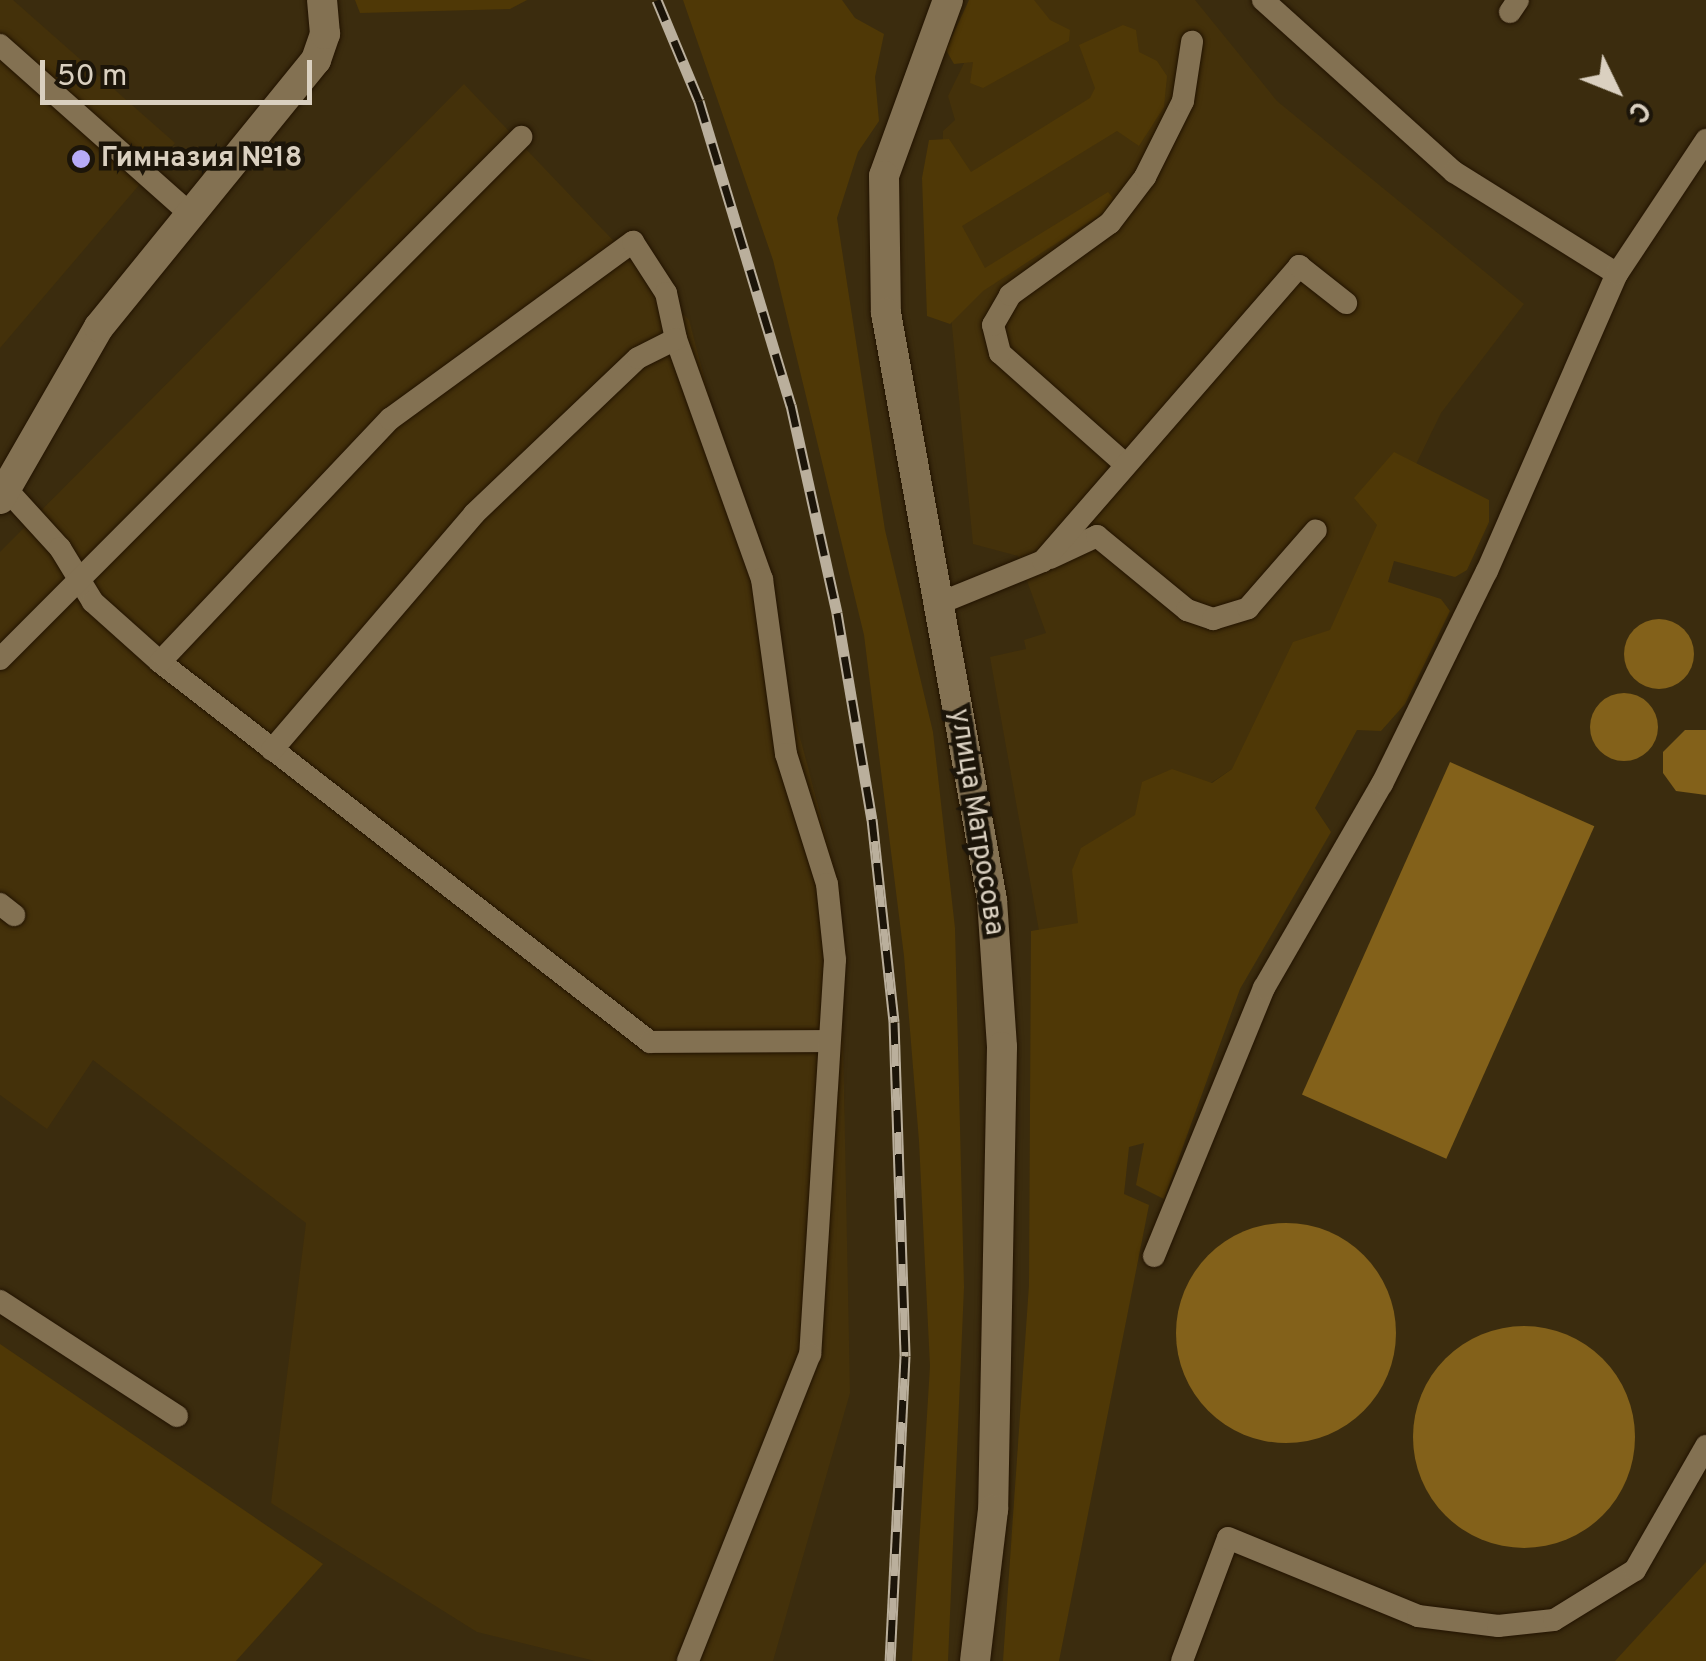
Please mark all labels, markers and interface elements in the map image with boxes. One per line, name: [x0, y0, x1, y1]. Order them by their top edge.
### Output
scale bar: [45, 40, 318, 102]
north arrow: [1566, 40, 1666, 140]
text: 50 m: [57, 59, 127, 96]
text: С: [1619, 92, 1657, 129]
place label: Гимназия №18: [101, 142, 302, 176]
marker: Гимназия №18: [70, 148, 92, 170]
street label: улица Матросова: [942, 706, 1010, 938]

